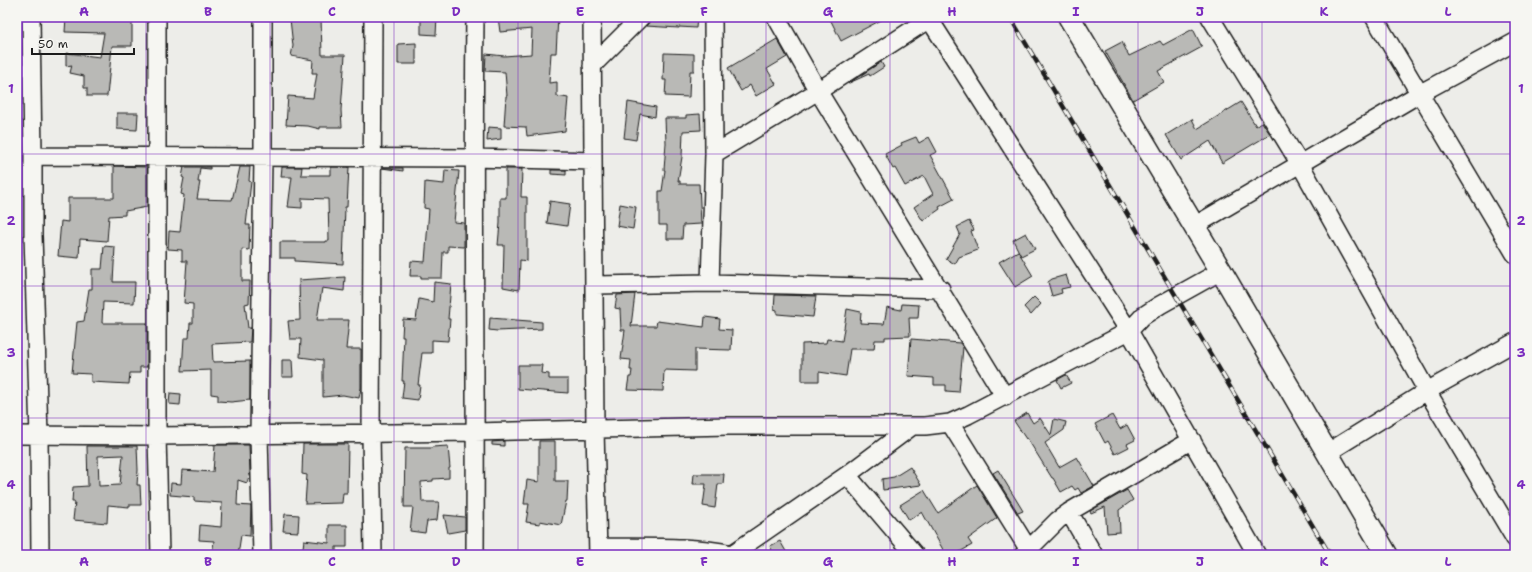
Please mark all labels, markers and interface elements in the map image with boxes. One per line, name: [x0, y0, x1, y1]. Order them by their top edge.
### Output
text: A: [79, 3, 89, 20]
text: B: [204, 3, 212, 20]
text: C: [328, 3, 336, 20]
text: D: [451, 3, 461, 20]
text: E: [576, 3, 585, 20]
text: F: [700, 3, 708, 20]
text: G: [823, 3, 834, 20]
text: H: [947, 3, 957, 20]
text: I: [1072, 3, 1080, 20]
text: J: [1196, 3, 1204, 20]
text: K: [1320, 3, 1329, 20]
text: L: [1444, 3, 1452, 20]
scale bar: [32, 30, 134, 56]
text: 50 m: [38, 36, 68, 52]
text: 1: [8, 80, 14, 97]
text: 1: [1518, 80, 1524, 97]
text: 2: [6, 212, 16, 229]
text: 2: [1516, 212, 1526, 229]
text: 3: [6, 344, 16, 361]
text: 3: [1516, 344, 1526, 361]
text: 4: [6, 476, 16, 493]
text: 4: [1516, 476, 1526, 493]
text: A: [79, 553, 89, 570]
text: B: [204, 553, 212, 570]
text: C: [328, 553, 336, 570]
text: D: [451, 553, 461, 570]
text: E: [576, 553, 585, 570]
text: F: [700, 553, 708, 570]
text: G: [823, 553, 834, 570]
text: H: [947, 553, 957, 570]
text: I: [1072, 553, 1080, 570]
text: J: [1196, 553, 1204, 570]
text: K: [1320, 553, 1329, 570]
text: L: [1444, 553, 1452, 570]

